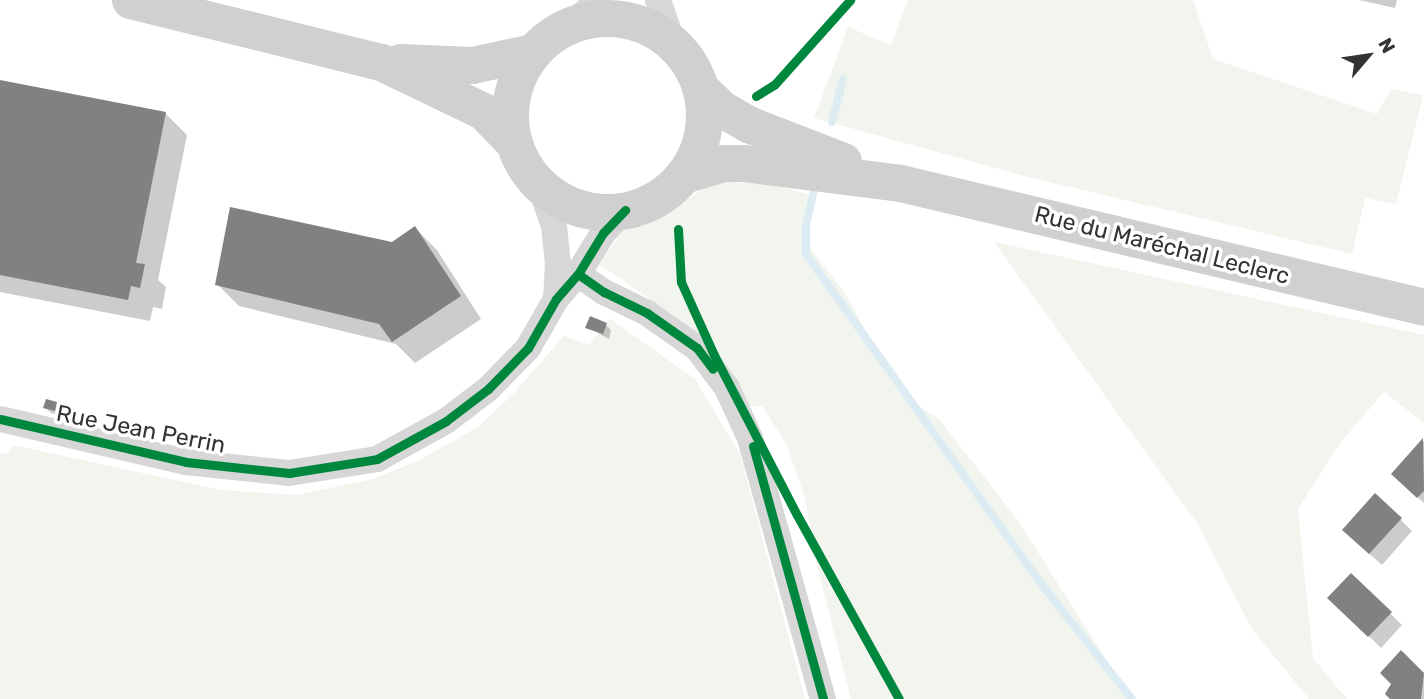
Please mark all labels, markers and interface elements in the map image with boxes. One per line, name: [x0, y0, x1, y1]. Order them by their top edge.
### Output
north arrow: [1333, 21, 1403, 91]
text: N: [1373, 34, 1400, 57]
street label: Rue du Maréchal Leclerc: [1032, 200, 1292, 290]
street label: Rue Jean Perrin: [54, 399, 228, 459]

